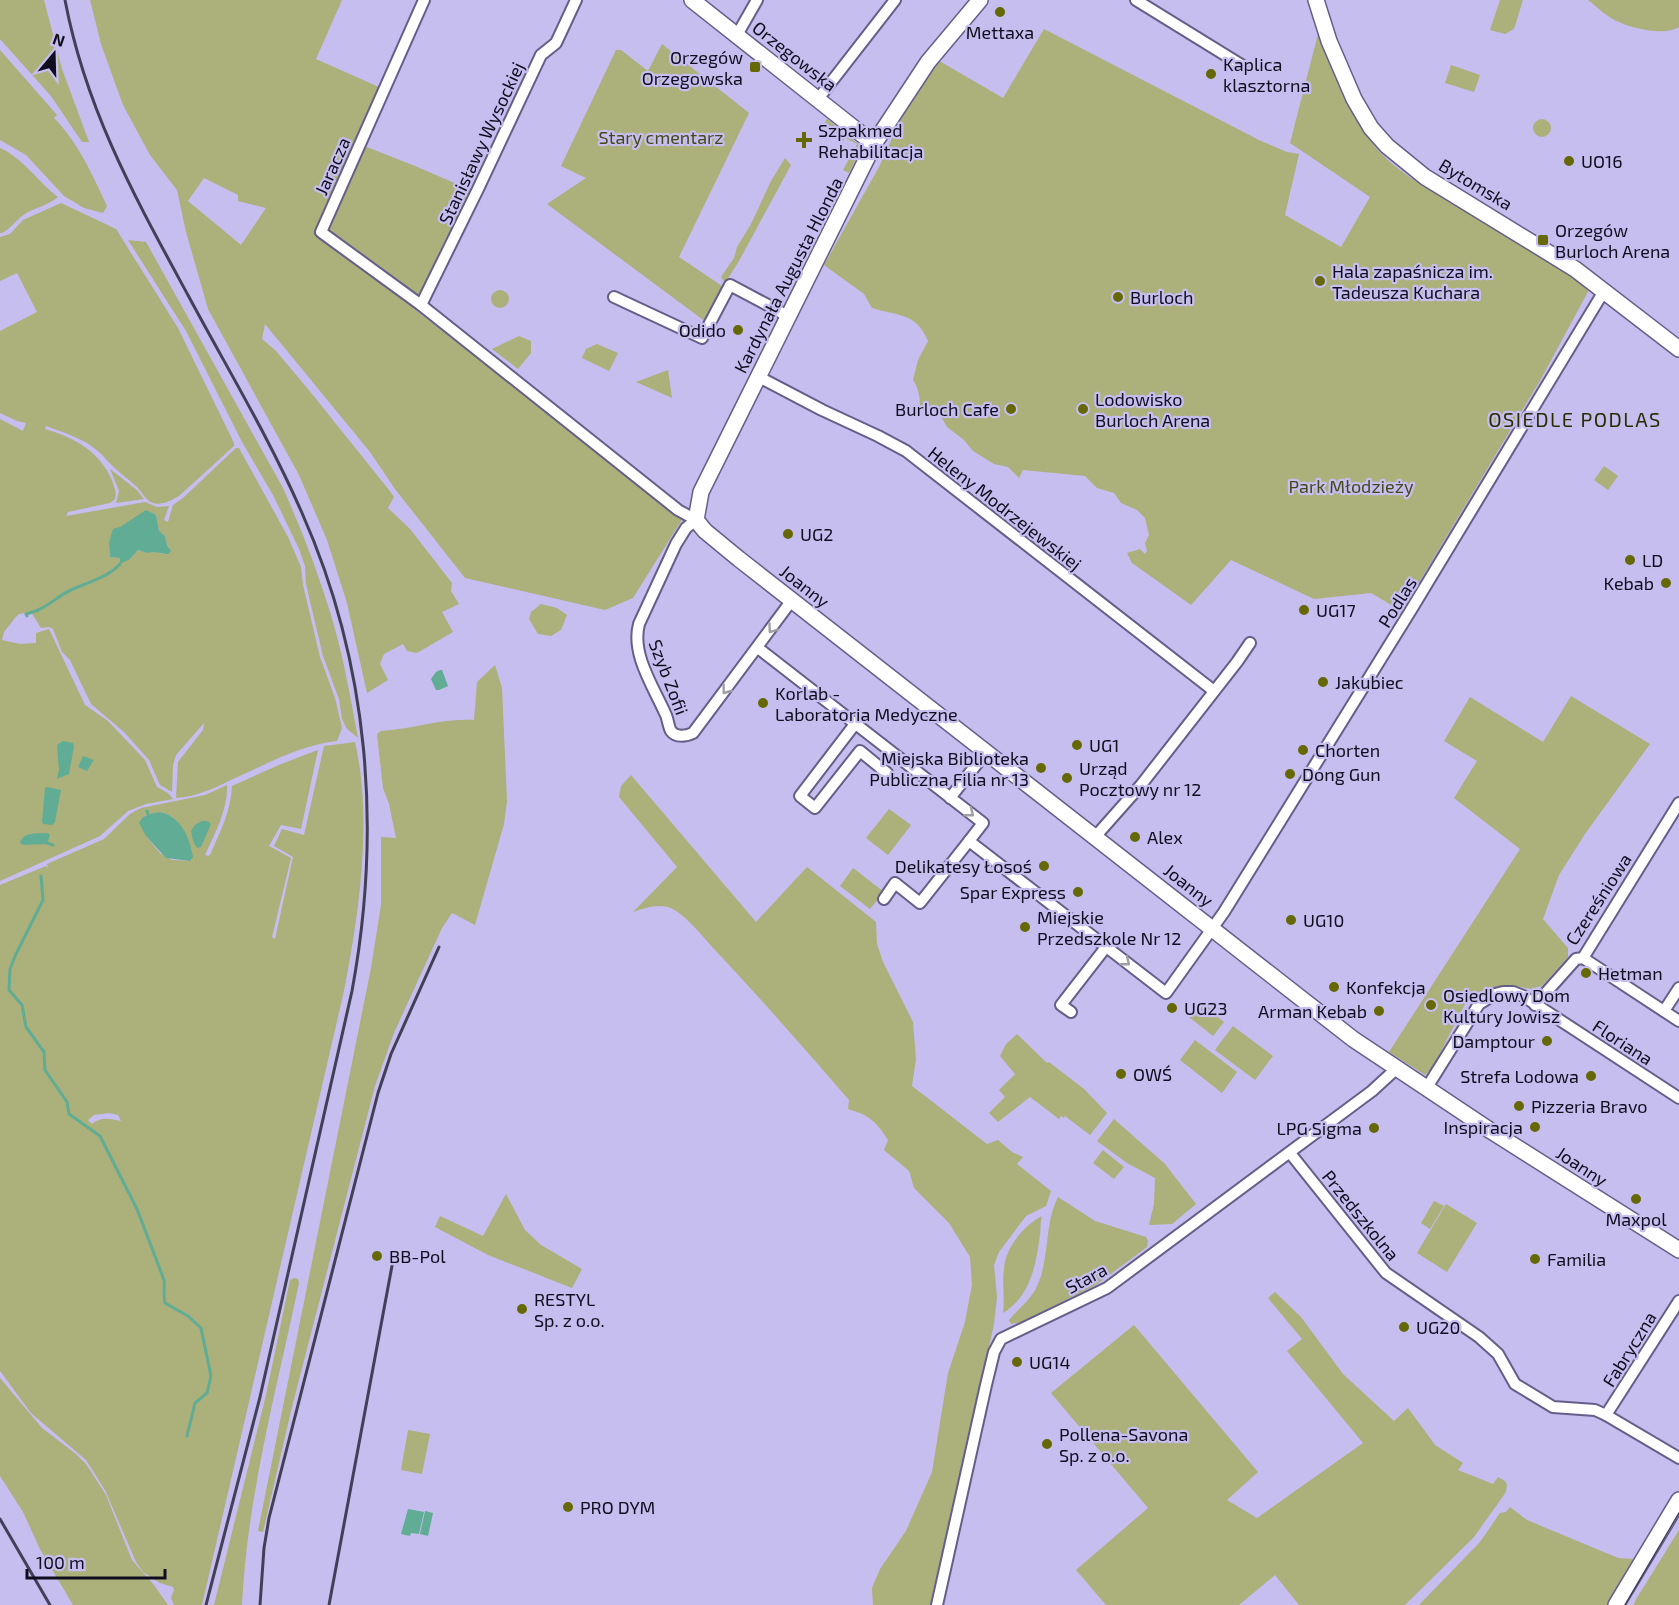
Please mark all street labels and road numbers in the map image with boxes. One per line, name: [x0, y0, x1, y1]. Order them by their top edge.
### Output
street label: Orzegowska: [748, 16, 842, 96]
street label: Stanisławy Wysockiej: [434, 58, 528, 228]
street label: Jaracza: [310, 134, 354, 198]
street label: Bytomska: [1435, 154, 1517, 214]
street label: Kardynała Augusta Hlonda: [729, 173, 847, 377]
street label: Heleny Modrzejewskiej: [924, 441, 1086, 575]
street label: Joanny: [776, 560, 834, 612]
street label: Podlas: [1373, 573, 1421, 631]
street label: Szyb Zofii: [645, 636, 693, 718]
street label: Czereśniowa: [1560, 849, 1636, 949]
street label: Joanny: [1160, 859, 1218, 911]
street label: Floriana: [1589, 1014, 1657, 1070]
street label: Joanny: [1552, 1141, 1612, 1191]
street label: Przedszkolna: [1318, 1165, 1404, 1265]
street label: Stara: [1061, 1258, 1111, 1298]
street label: Fabryczna: [1597, 1307, 1661, 1391]

